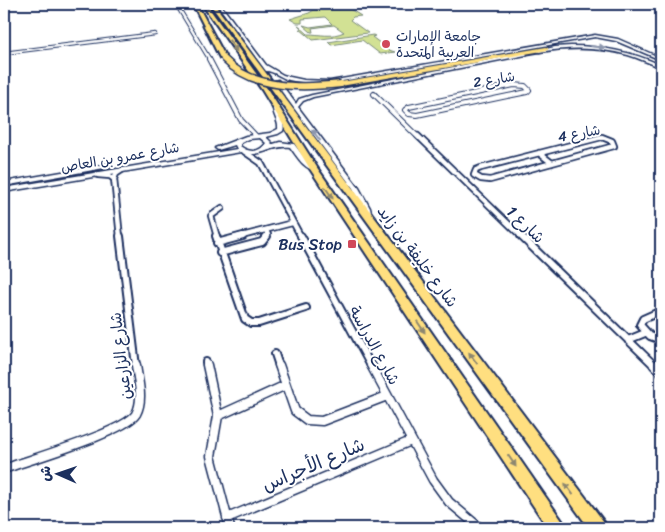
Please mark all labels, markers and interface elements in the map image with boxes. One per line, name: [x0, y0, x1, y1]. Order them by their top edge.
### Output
place label: جامعة الإمارات العربية المتحدة: [396, 24, 481, 65]
marker: جامعة الإمارات العربية المتحدة: [380, 38, 392, 50]
one-way arrow: [228, 39, 238, 53]
one-way arrow: [590, 43, 606, 51]
street label: شارع 2: [471, 64, 517, 95]
street label: شارع 4: [556, 117, 602, 150]
one-way arrow: [311, 128, 321, 142]
street label: شارع عمرو بن العاص: [59, 135, 181, 180]
one-way arrow: [325, 186, 334, 199]
street label: شارع 1: [499, 198, 552, 251]
street label: شارع خليفة بن زايد: [369, 199, 466, 314]
place label: Bus Stop: [278, 230, 343, 259]
marker: Bus Stop: [346, 238, 358, 250]
street label: شارع الدراسة: [341, 300, 408, 390]
street label: شارع الزارعين: [101, 311, 140, 401]
one-way arrow: [416, 320, 426, 334]
one-way arrow: [468, 351, 478, 365]
street label: شارع الأجراس: [256, 428, 370, 501]
north arrow: [32, 450, 82, 500]
one-way arrow: [507, 455, 517, 468]
text: ش: [33, 465, 58, 482]
one-way arrow: [564, 482, 574, 496]

